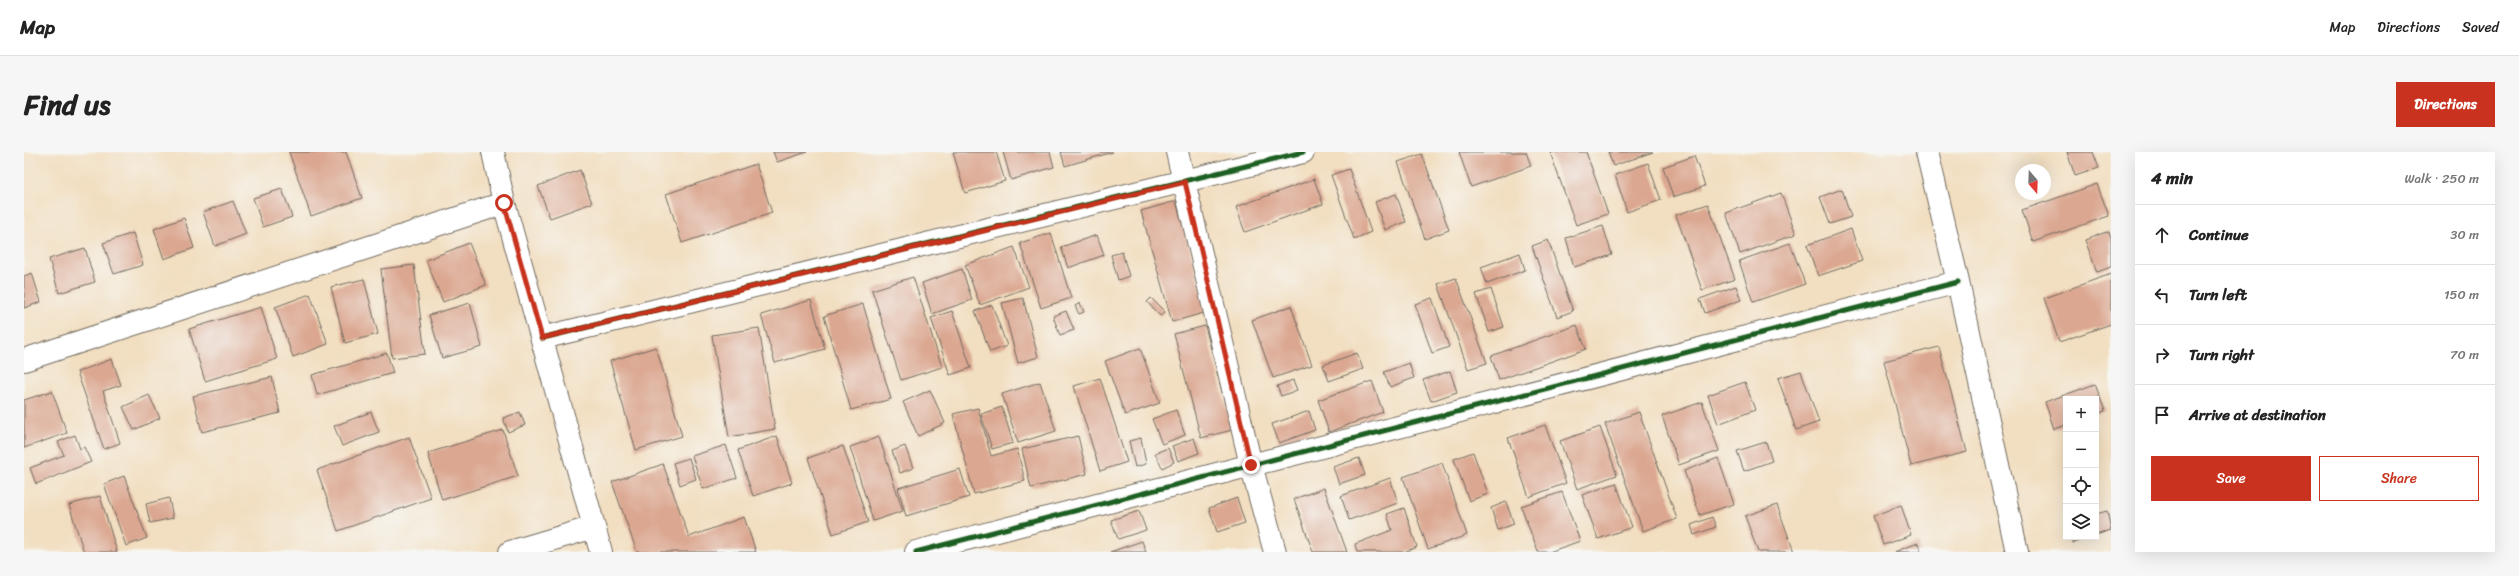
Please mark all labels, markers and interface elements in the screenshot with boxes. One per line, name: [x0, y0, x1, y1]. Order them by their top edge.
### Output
text: Map: [20, 11, 55, 44]
text: Map: [2329, 15, 2355, 40]
text: Directions: [2377, 15, 2440, 40]
text: Saved: [2462, 15, 2499, 40]
text: Find us: [24, 80, 111, 129]
button: Directions: [2396, 82, 2495, 127]
text: 4 min: [2151, 163, 2193, 193]
north arrow: [2015, 164, 2051, 200]
text: Walk · 250 m: [2405, 167, 2479, 190]
route start: [495, 194, 513, 212]
text: Continue: [2189, 222, 2249, 248]
text: 30 m: [2450, 223, 2479, 246]
icon: ahead: [2151, 224, 2173, 246]
text: Turn left: [2189, 282, 2247, 308]
text: 150 m: [2444, 283, 2479, 306]
icon: left: [2151, 284, 2173, 306]
text: Turn right: [2189, 342, 2254, 368]
text: 70 m: [2450, 343, 2479, 366]
icon: right: [2151, 344, 2173, 366]
map controls: [2063, 396, 2099, 540]
button: +: [2063, 396, 2099, 432]
text: Arrive at destination: [2189, 402, 2326, 428]
icon: arrive: [2151, 404, 2173, 426]
button: −: [2063, 432, 2099, 468]
route end: [1242, 456, 1260, 474]
button: Save: [2151, 456, 2311, 501]
button: Share: [2319, 456, 2479, 501]
button: locate: [2063, 468, 2099, 504]
button: layers: [2063, 504, 2099, 540]

